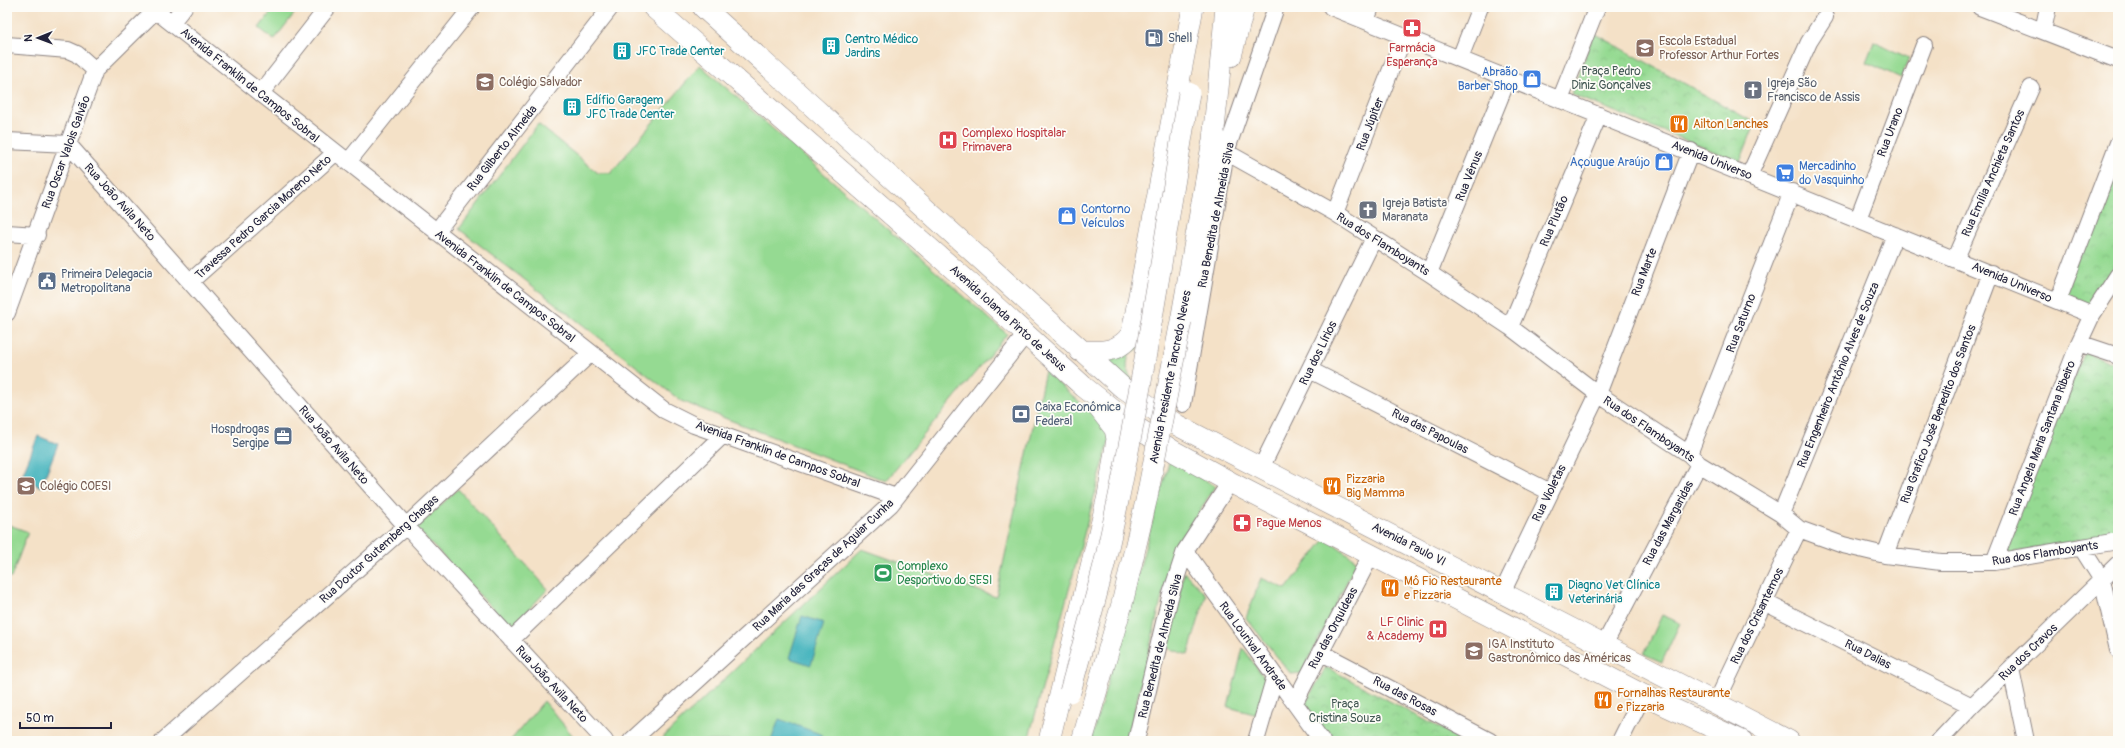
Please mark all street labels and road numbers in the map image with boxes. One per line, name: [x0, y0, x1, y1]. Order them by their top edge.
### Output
street label: Avenida Franklin de Campos Sobral: [177, 25, 322, 146]
street label: Rua Oscar Valois Galvão: [39, 93, 94, 211]
street label: Rua Júpiter: [1353, 95, 1388, 153]
street label: Rua Gilberto Almeida: [464, 102, 541, 194]
street label: Rua Urano: [1874, 105, 1907, 159]
street label: Rua Emília Anchieta Santos: [1959, 107, 2029, 239]
street label: Avenida Universo: [1669, 137, 1755, 184]
street label: Rua Benedita de Almeida Silva: [1195, 140, 1238, 289]
street label: Rua Vênus: [1453, 148, 1487, 204]
street label: Travessa Pedro Garcia Moreno Neto: [192, 152, 335, 283]
street label: Rua João Avila Neto: [81, 160, 159, 245]
street label: Rua Plutão: [1537, 193, 1572, 249]
street label: Rua dos Flamboyants: [1333, 210, 1433, 279]
street label: Avenida Franklin de Campos Sobral: [431, 227, 578, 346]
street label: Rua Marte: [1628, 246, 1661, 298]
street label: Avenida Universo: [1969, 259, 2055, 306]
street label: Avenida Iolanda Pinto de Jesus: [946, 262, 1070, 375]
street label: Rua Engenheiro Antônio Alves de Souza: [1794, 280, 1883, 470]
street label: Avenida Presidente Tancredo Neves: [1146, 289, 1195, 465]
street label: Rua Saturno: [1723, 291, 1760, 355]
street label: Rua dos Lírios: [1296, 318, 1341, 388]
street label: Rua Grafico José Benedito dos Santos: [1897, 322, 1980, 506]
street label: Rua Angela Maria Santana Ribeiro: [2006, 358, 2079, 518]
street label: Rua dos Flamboyants: [1600, 393, 1698, 466]
street label: Rua João Avila Neto: [295, 403, 372, 488]
street label: Rua das Papoulas: [1389, 406, 1471, 458]
street label: Avenida Franklin de Campos Sobral: [693, 418, 862, 491]
street label: Rua Violetas: [1529, 462, 1570, 524]
street label: Rua das Margaridas: [1640, 478, 1697, 568]
street label: Rua Doutor Gutemberg Chagas: [317, 492, 442, 607]
street label: Rua Maria das Graças de Aguiar Cunha: [750, 496, 897, 635]
street label: Avenida Paulo VI: [1369, 519, 1448, 570]
street label: Rua dos Flamboyants: [1991, 538, 2100, 569]
street label: Rua dos Crisantemos: [1728, 565, 1788, 667]
street label: Rua Benedita de Almeida Silva: [1135, 572, 1186, 720]
street label: Rua das Orquídeas: [1306, 584, 1362, 672]
street label: Rua Lourival Andrade: [1215, 599, 1290, 694]
street label: Rua dos Cravos: [1996, 620, 2061, 684]
street label: Rua Dalias: [1842, 636, 1894, 673]
street label: Rua João Avila Neto: [512, 643, 591, 726]
street label: Rua das Rosas: [1370, 673, 1440, 720]

